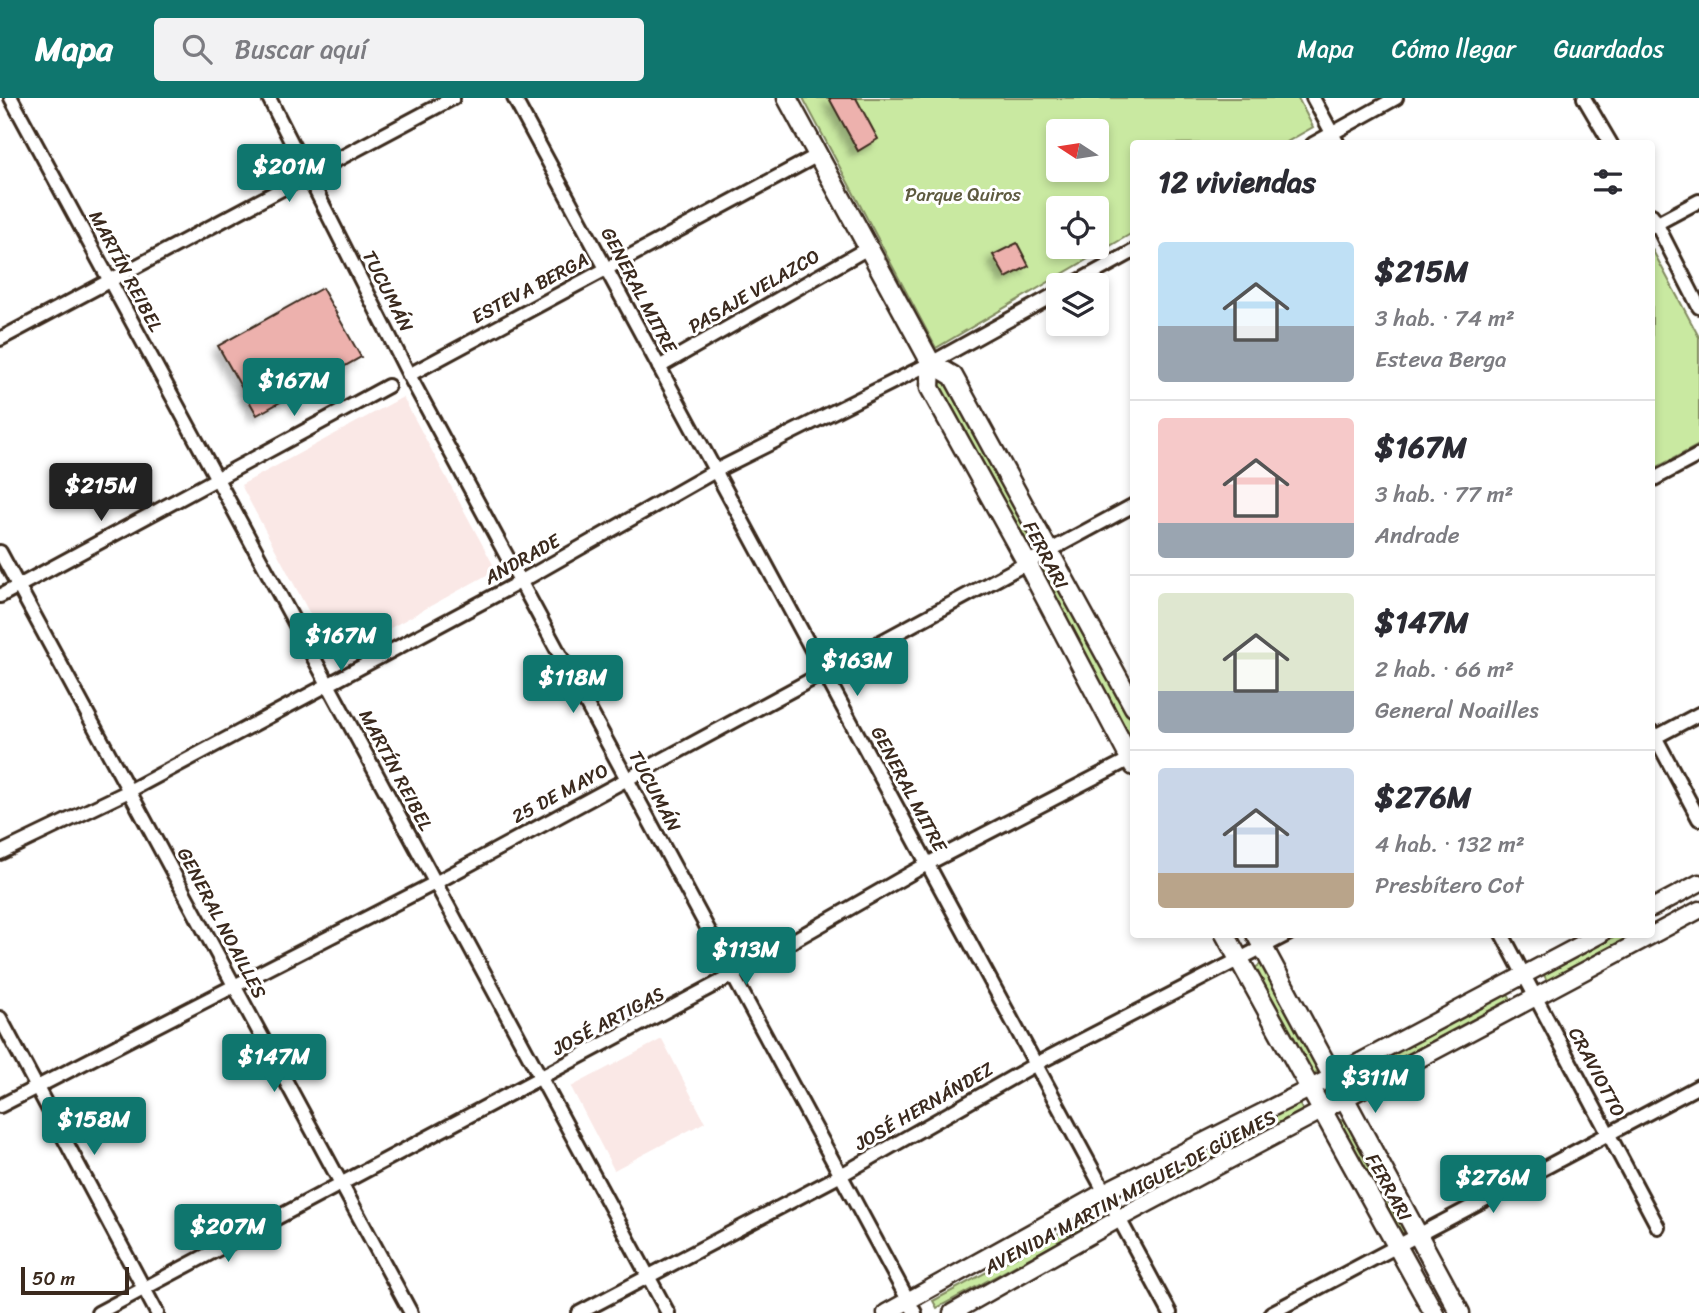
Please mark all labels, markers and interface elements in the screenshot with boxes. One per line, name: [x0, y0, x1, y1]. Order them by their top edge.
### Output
search box: [154, 18, 644, 81]
text: Mapa: [35, 20, 112, 78]
text: Buscar aquí: [234, 26, 367, 72]
text: Mapa: [1297, 28, 1354, 70]
text: Cómo llegar: [1392, 28, 1516, 70]
text: Guardados: [1554, 28, 1664, 70]
icon: search: [178, 30, 216, 68]
north arrow: [1046, 119, 1110, 182]
map controls: [1046, 119, 1109, 336]
pin: $201M: [240, 144, 338, 204]
text: $201M: [253, 146, 325, 187]
text: 12 viviendas: [1158, 155, 1316, 209]
icon: filters: [1589, 163, 1627, 201]
park label: Parque Quiros: [905, 178, 1021, 211]
button: locate: [1046, 196, 1109, 259]
street label: MARTÍN REIBEL: [80, 204, 172, 338]
street label: GENERAL MITRE: [592, 221, 687, 360]
street label: PASAJE VELAZCO: [682, 240, 826, 342]
street label: ESTEVA BERGA: [465, 243, 595, 333]
street label: TUCUMÁN: [353, 244, 423, 338]
text: $215M: [1375, 244, 1468, 298]
icon: home: [1214, 270, 1298, 354]
button: layers: [1046, 273, 1109, 336]
text: 3 hab. · 74 m²: [1375, 298, 1515, 339]
text: Esteva Berga: [1375, 339, 1507, 380]
pin: $167M: [245, 358, 343, 418]
text: $167M: [259, 360, 329, 401]
text: $167M: [1375, 420, 1467, 474]
icon: home: [1214, 446, 1298, 530]
pin: $215M: [52, 464, 150, 523]
text: $215M: [65, 465, 137, 506]
text: 3 hab. · 77 m²: [1375, 474, 1514, 515]
street label: FERRARI: [1014, 515, 1078, 595]
text: Andrade: [1375, 515, 1460, 556]
street label: ANDRADE: [477, 524, 567, 594]
text: $147M: [1375, 595, 1468, 649]
pin: $167M: [292, 614, 390, 673]
text: $167M: [306, 615, 376, 656]
icon: home: [1214, 621, 1298, 705]
pin: $163M: [808, 638, 906, 698]
text: $163M: [822, 640, 892, 681]
text: 2 hab. · 66 m²: [1375, 649, 1514, 690]
pin: $118M: [524, 656, 622, 715]
text: $118M: [539, 657, 607, 698]
text: General Noailles: [1375, 690, 1539, 731]
street label: MARTÍN REIBEL: [350, 703, 442, 837]
street label: GENERAL MITRE: [862, 720, 957, 859]
street label: TUCUMÁN: [620, 744, 690, 838]
street label: 25 DE MAYO: [506, 754, 614, 832]
text: $276M: [1375, 770, 1471, 824]
icon: home: [1214, 796, 1298, 880]
text: 4 hab. · 132 m²: [1375, 824, 1525, 865]
street label: GENERAL NOAILLES: [168, 841, 276, 1005]
text: Presbítero Cot: [1375, 865, 1523, 906]
pin: $113M: [697, 928, 795, 987]
text: $113M: [713, 929, 779, 970]
street label: JOSÉ ARTIGAS: [545, 978, 670, 1065]
street label: CRAVIOTTO: [1559, 1021, 1635, 1123]
pin: $147M: [225, 1034, 323, 1094]
text: $147M: [238, 1036, 310, 1077]
street label: JOSÉ HERNÁNDEZ: [847, 1053, 1000, 1160]
pin: $311M: [1326, 1056, 1424, 1115]
text: $311M: [1342, 1057, 1408, 1098]
pin: $158M: [45, 1098, 143, 1157]
text: $158M: [58, 1099, 130, 1140]
street label: AVENIDA MARTIN MIGUEL DE GÜEMES: [977, 1101, 1282, 1284]
street label: FERRARI: [1357, 1147, 1421, 1227]
pin: $276M: [1444, 1156, 1542, 1215]
text: $276M: [1456, 1157, 1530, 1198]
pin: $207M: [179, 1204, 277, 1264]
text: $207M: [190, 1206, 266, 1247]
text: 50 m: [32, 1262, 75, 1295]
scale bar: [21, 1264, 130, 1296]

